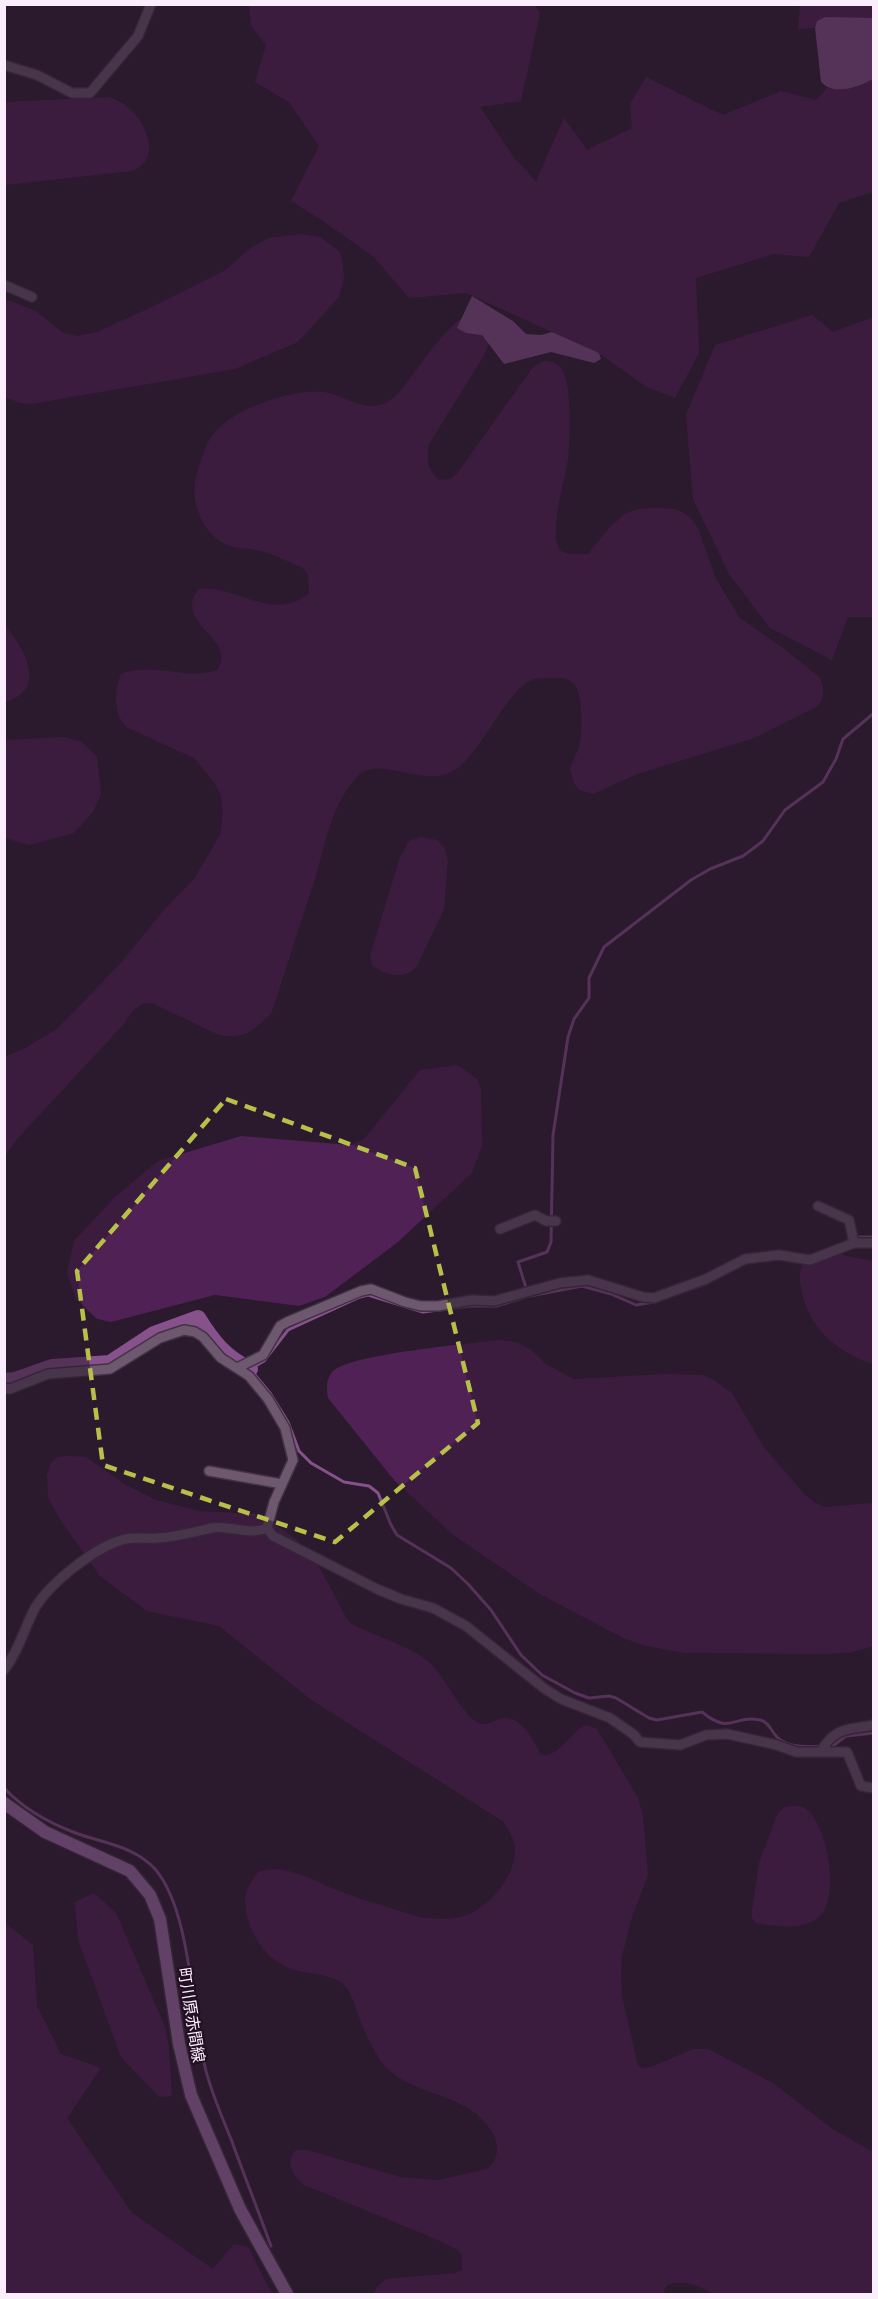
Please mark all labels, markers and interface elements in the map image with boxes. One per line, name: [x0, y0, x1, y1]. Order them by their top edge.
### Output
street label: 町川原赤間線: [174, 1966, 208, 2064]

